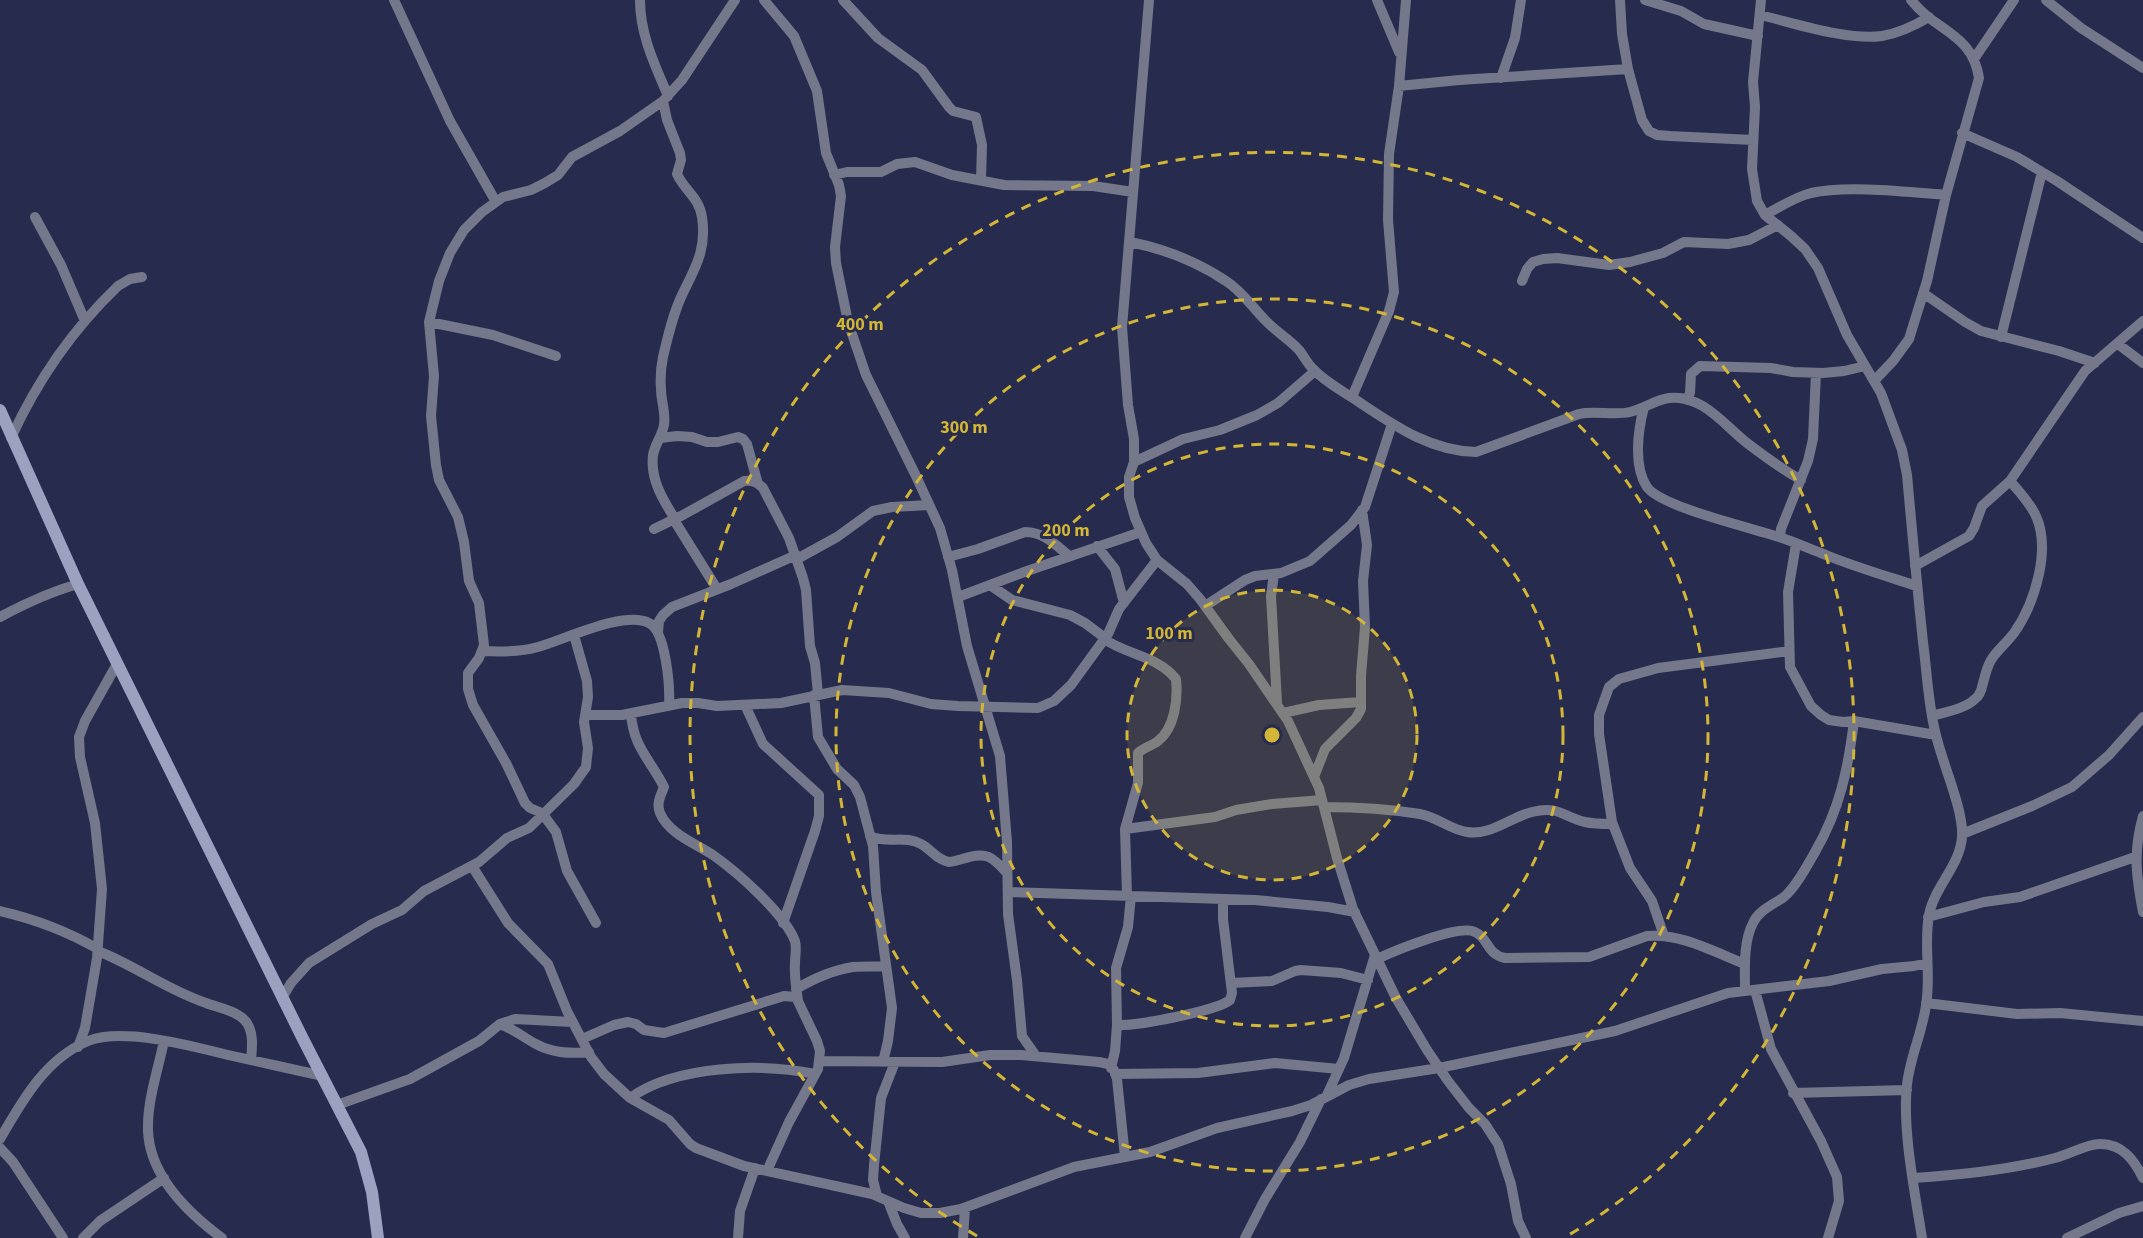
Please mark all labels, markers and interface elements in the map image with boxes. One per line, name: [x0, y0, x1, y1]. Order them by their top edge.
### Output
text: 400 m: [836, 312, 884, 337]
text: 300 m: [940, 415, 988, 440]
text: 200 m: [1042, 518, 1090, 543]
text: 100 m: [1145, 621, 1193, 646]
centre of rings: [1262, 725, 1282, 745]

